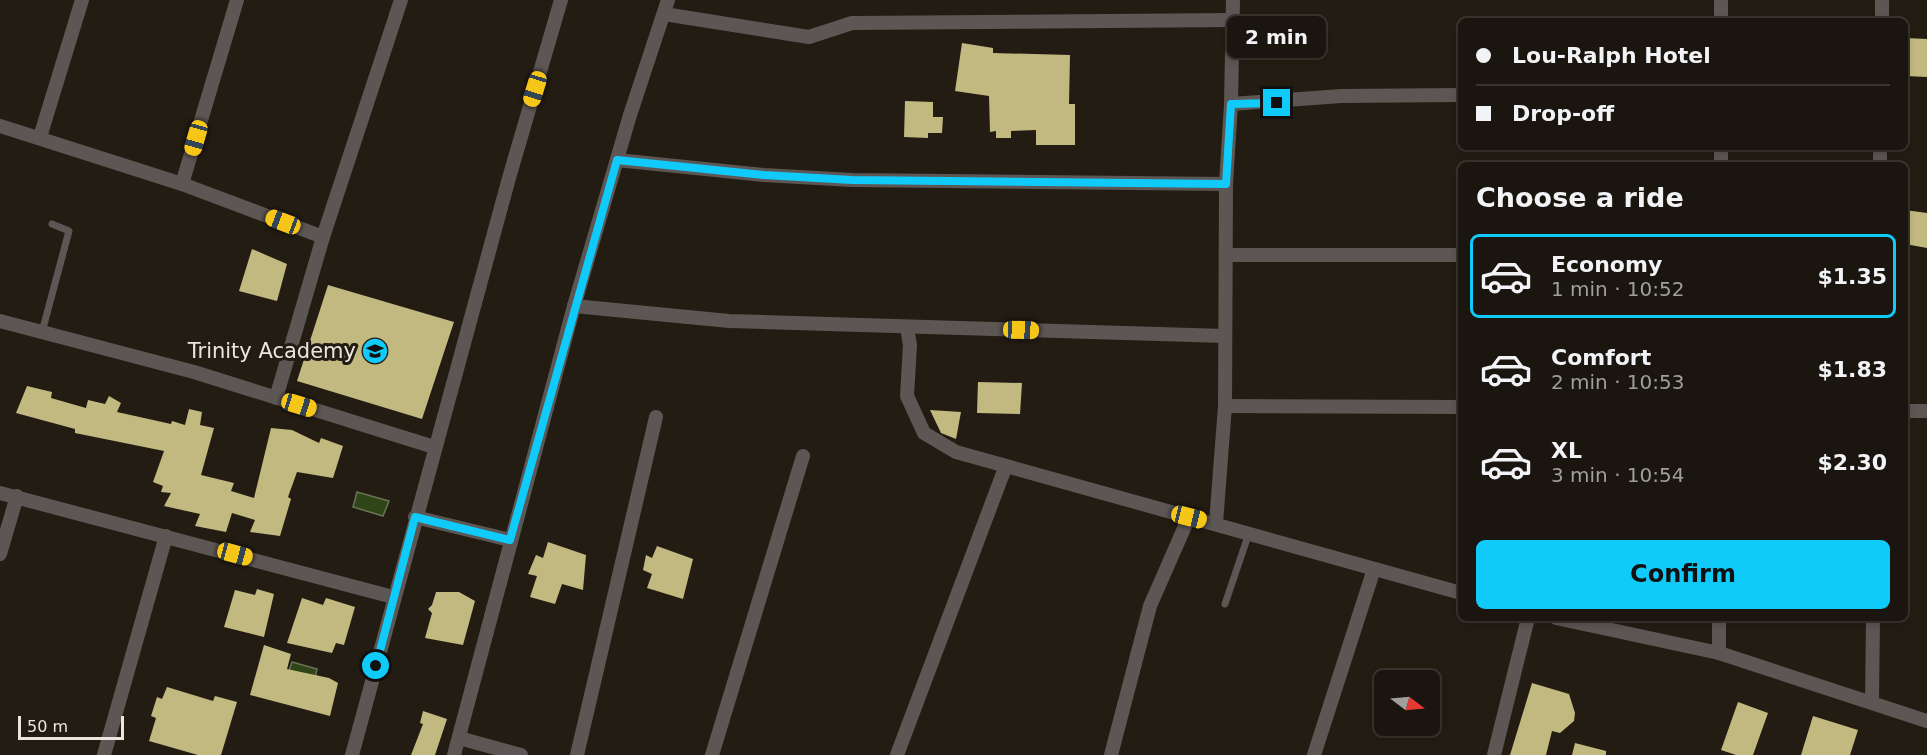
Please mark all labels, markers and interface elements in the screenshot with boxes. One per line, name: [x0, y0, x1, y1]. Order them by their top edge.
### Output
callout: 2 min: [1228, 16, 1326, 58]
text: 2 min: [1245, 25, 1308, 49]
text: Lou-Ralph Hotel: [1512, 43, 1711, 68]
car: [521, 69, 549, 109]
route end: [1263, 89, 1290, 116]
text: Drop-off: [1512, 101, 1614, 126]
car: [182, 118, 210, 158]
text: Choose a ride: [1476, 182, 1684, 213]
car: [263, 207, 303, 237]
icon: car: [1479, 249, 1533, 303]
text: Economy: [1551, 252, 1662, 277]
text: $1.35: [1817, 264, 1887, 289]
text: 1 min · 10:52: [1551, 277, 1685, 301]
car: [1003, 320, 1039, 340]
school or university icon: Trinity Academy: [360, 336, 390, 366]
place label: Trinity Academy: [187, 339, 356, 363]
icon: car: [1479, 342, 1533, 396]
text: Comfort: [1551, 345, 1651, 370]
text: $1.83: [1817, 357, 1887, 382]
text: 2 min · 10:53: [1551, 370, 1685, 394]
car: [279, 391, 319, 419]
icon: car: [1479, 435, 1533, 489]
text: XL: [1551, 438, 1582, 463]
text: $2.30: [1817, 450, 1887, 475]
text: 3 min · 10:54: [1551, 463, 1685, 487]
car: [1169, 504, 1209, 530]
button: Confirm: [1476, 540, 1890, 609]
car: [215, 541, 255, 567]
route start: [362, 652, 389, 679]
north arrow: [1374, 670, 1440, 736]
map controls: [1374, 670, 1440, 736]
scale bar: [18, 713, 124, 740]
text: 50 m: [27, 717, 68, 736]

